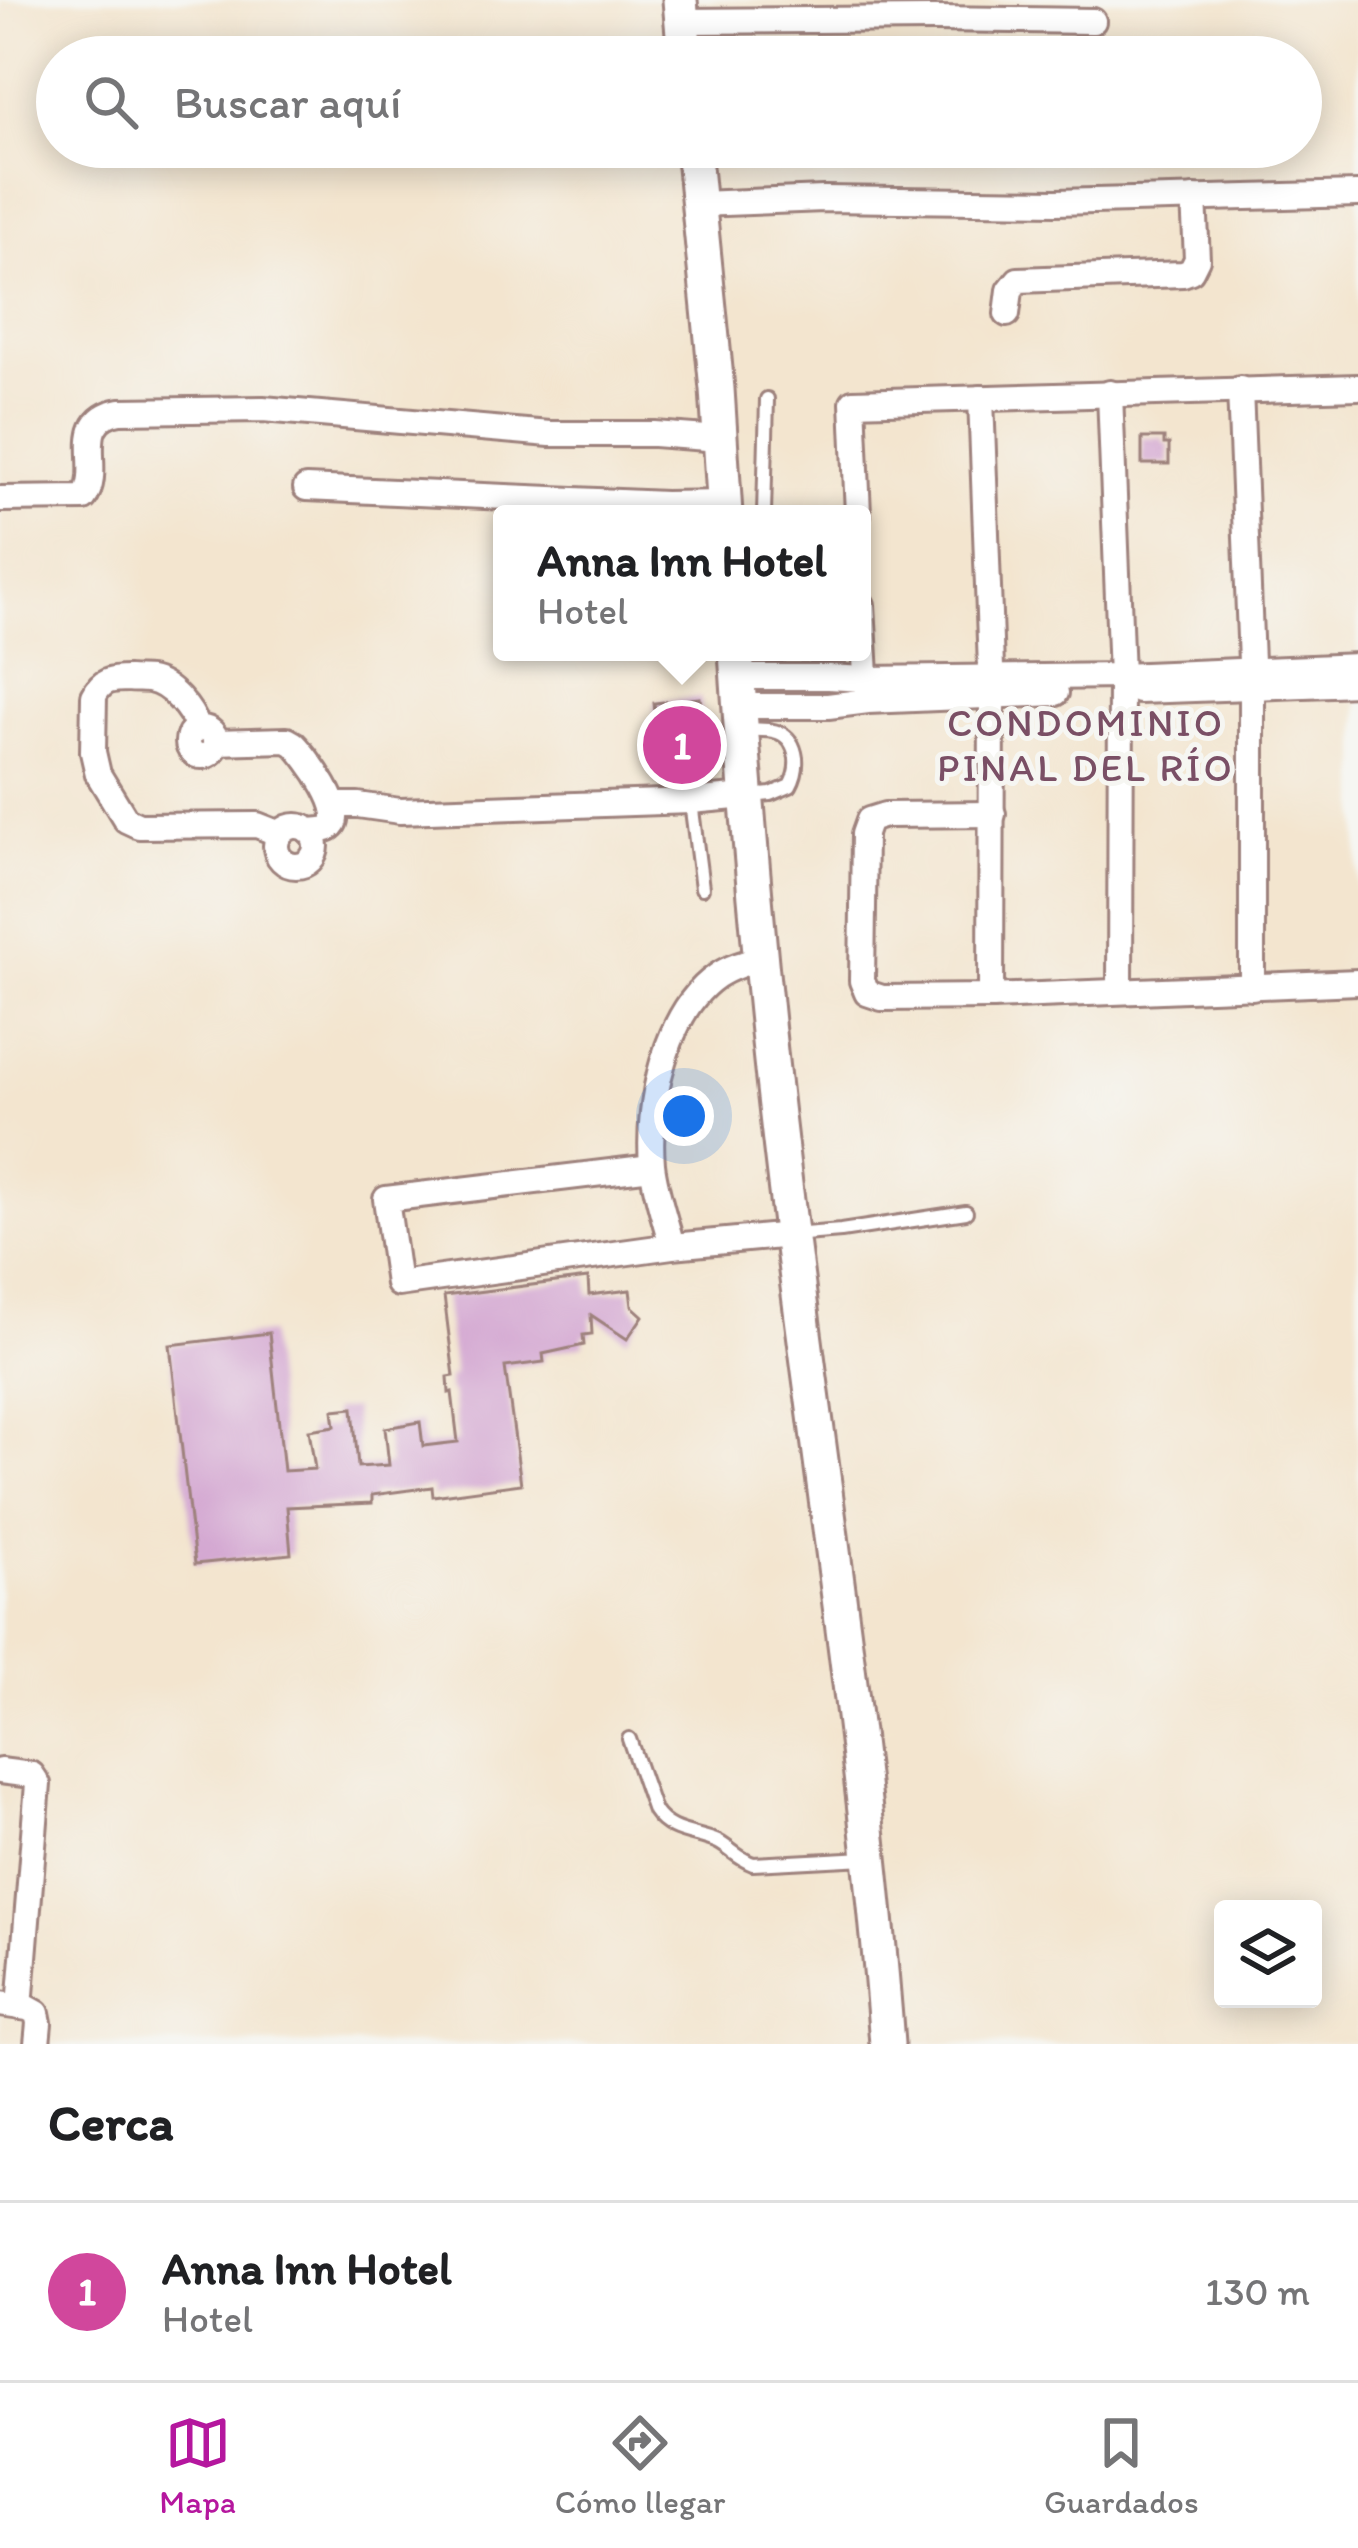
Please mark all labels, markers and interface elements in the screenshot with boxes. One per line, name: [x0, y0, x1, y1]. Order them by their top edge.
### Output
search box: [36, 36, 1322, 168]
icon: search: [78, 69, 144, 135]
text: Buscar aquí: [174, 75, 401, 129]
popup: [493, 505, 871, 661]
text: Anna Inn Hotel: [537, 533, 827, 587]
text: Hotel: [537, 587, 628, 634]
district label: CONDOMINIO PINAL DEL RÍO: [937, 699, 1235, 791]
pin: 1: [643, 700, 721, 790]
your location: [654, 1086, 714, 1146]
map controls: [1214, 1900, 1322, 2008]
button: layers: [1214, 1900, 1322, 2008]
text: Cerca: [48, 2092, 174, 2153]
text: Anna Inn Hotel: [162, 2241, 452, 2295]
text: 1: [78, 2268, 96, 2315]
text: 130 m: [1205, 2268, 1310, 2315]
text: Hotel: [162, 2295, 253, 2342]
tab: Mapa: [159, 2410, 236, 2521]
tab: Cómo llegar: [555, 2410, 726, 2521]
tab: Guardados: [1044, 2410, 1199, 2521]

